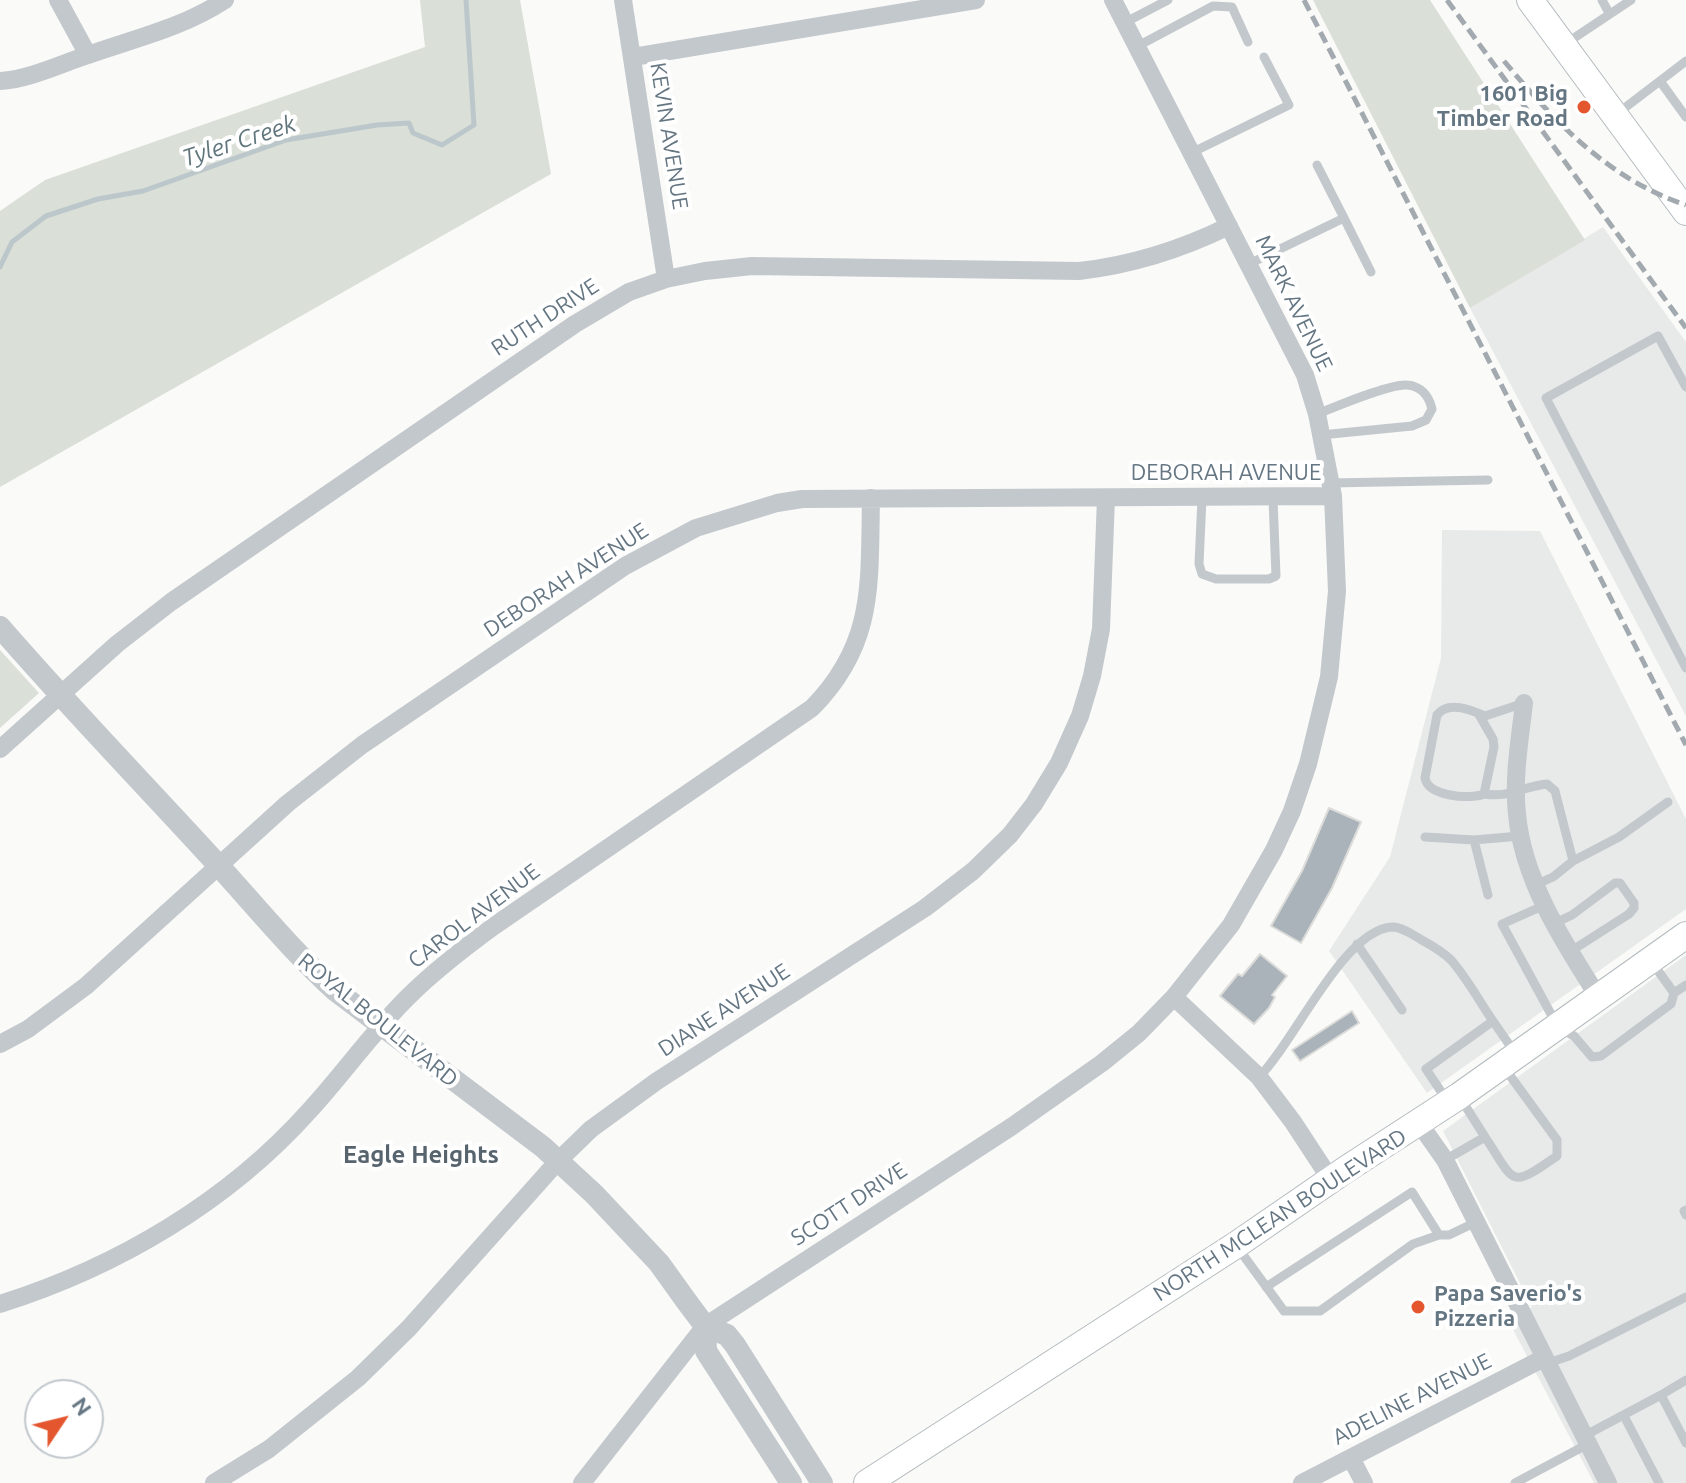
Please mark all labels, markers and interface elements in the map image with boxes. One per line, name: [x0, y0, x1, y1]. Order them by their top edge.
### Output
street label: KEVIN AVENUE: [644, 61, 694, 211]
place label: 1601 Big Timber Road: [1437, 81, 1568, 132]
marker: 1601 Big Timber Road: [1575, 98, 1593, 116]
water label: Tyler Creek: [179, 109, 299, 173]
street label: MARK AVENUE: [1250, 231, 1338, 375]
street label: RUTH DRIVE: [486, 273, 604, 361]
street label: DEBORAH AVENUE: [1131, 460, 1321, 486]
street label: DEBORAH AVENUE: [479, 517, 653, 643]
street label: CAROL AVENUE: [403, 858, 545, 974]
street label: ROYAL BOULEVARD: [293, 948, 463, 1092]
street label: DIANE AVENUE: [653, 958, 795, 1062]
street label: NORTH MCLEAN BOULEVARD: [1148, 1123, 1412, 1307]
district label: Eagle Heights: [343, 1141, 499, 1169]
street label: SCOTT DRIVE: [786, 1157, 912, 1251]
place label: Papa Saverio's Pizzeria: [1434, 1281, 1582, 1332]
marker: Papa Saverio's Pizzeria: [1409, 1298, 1427, 1316]
street label: ADELINE AVENUE: [1328, 1348, 1496, 1450]
north arrow: [24, 1379, 104, 1459]
text: N: [67, 1392, 97, 1420]

